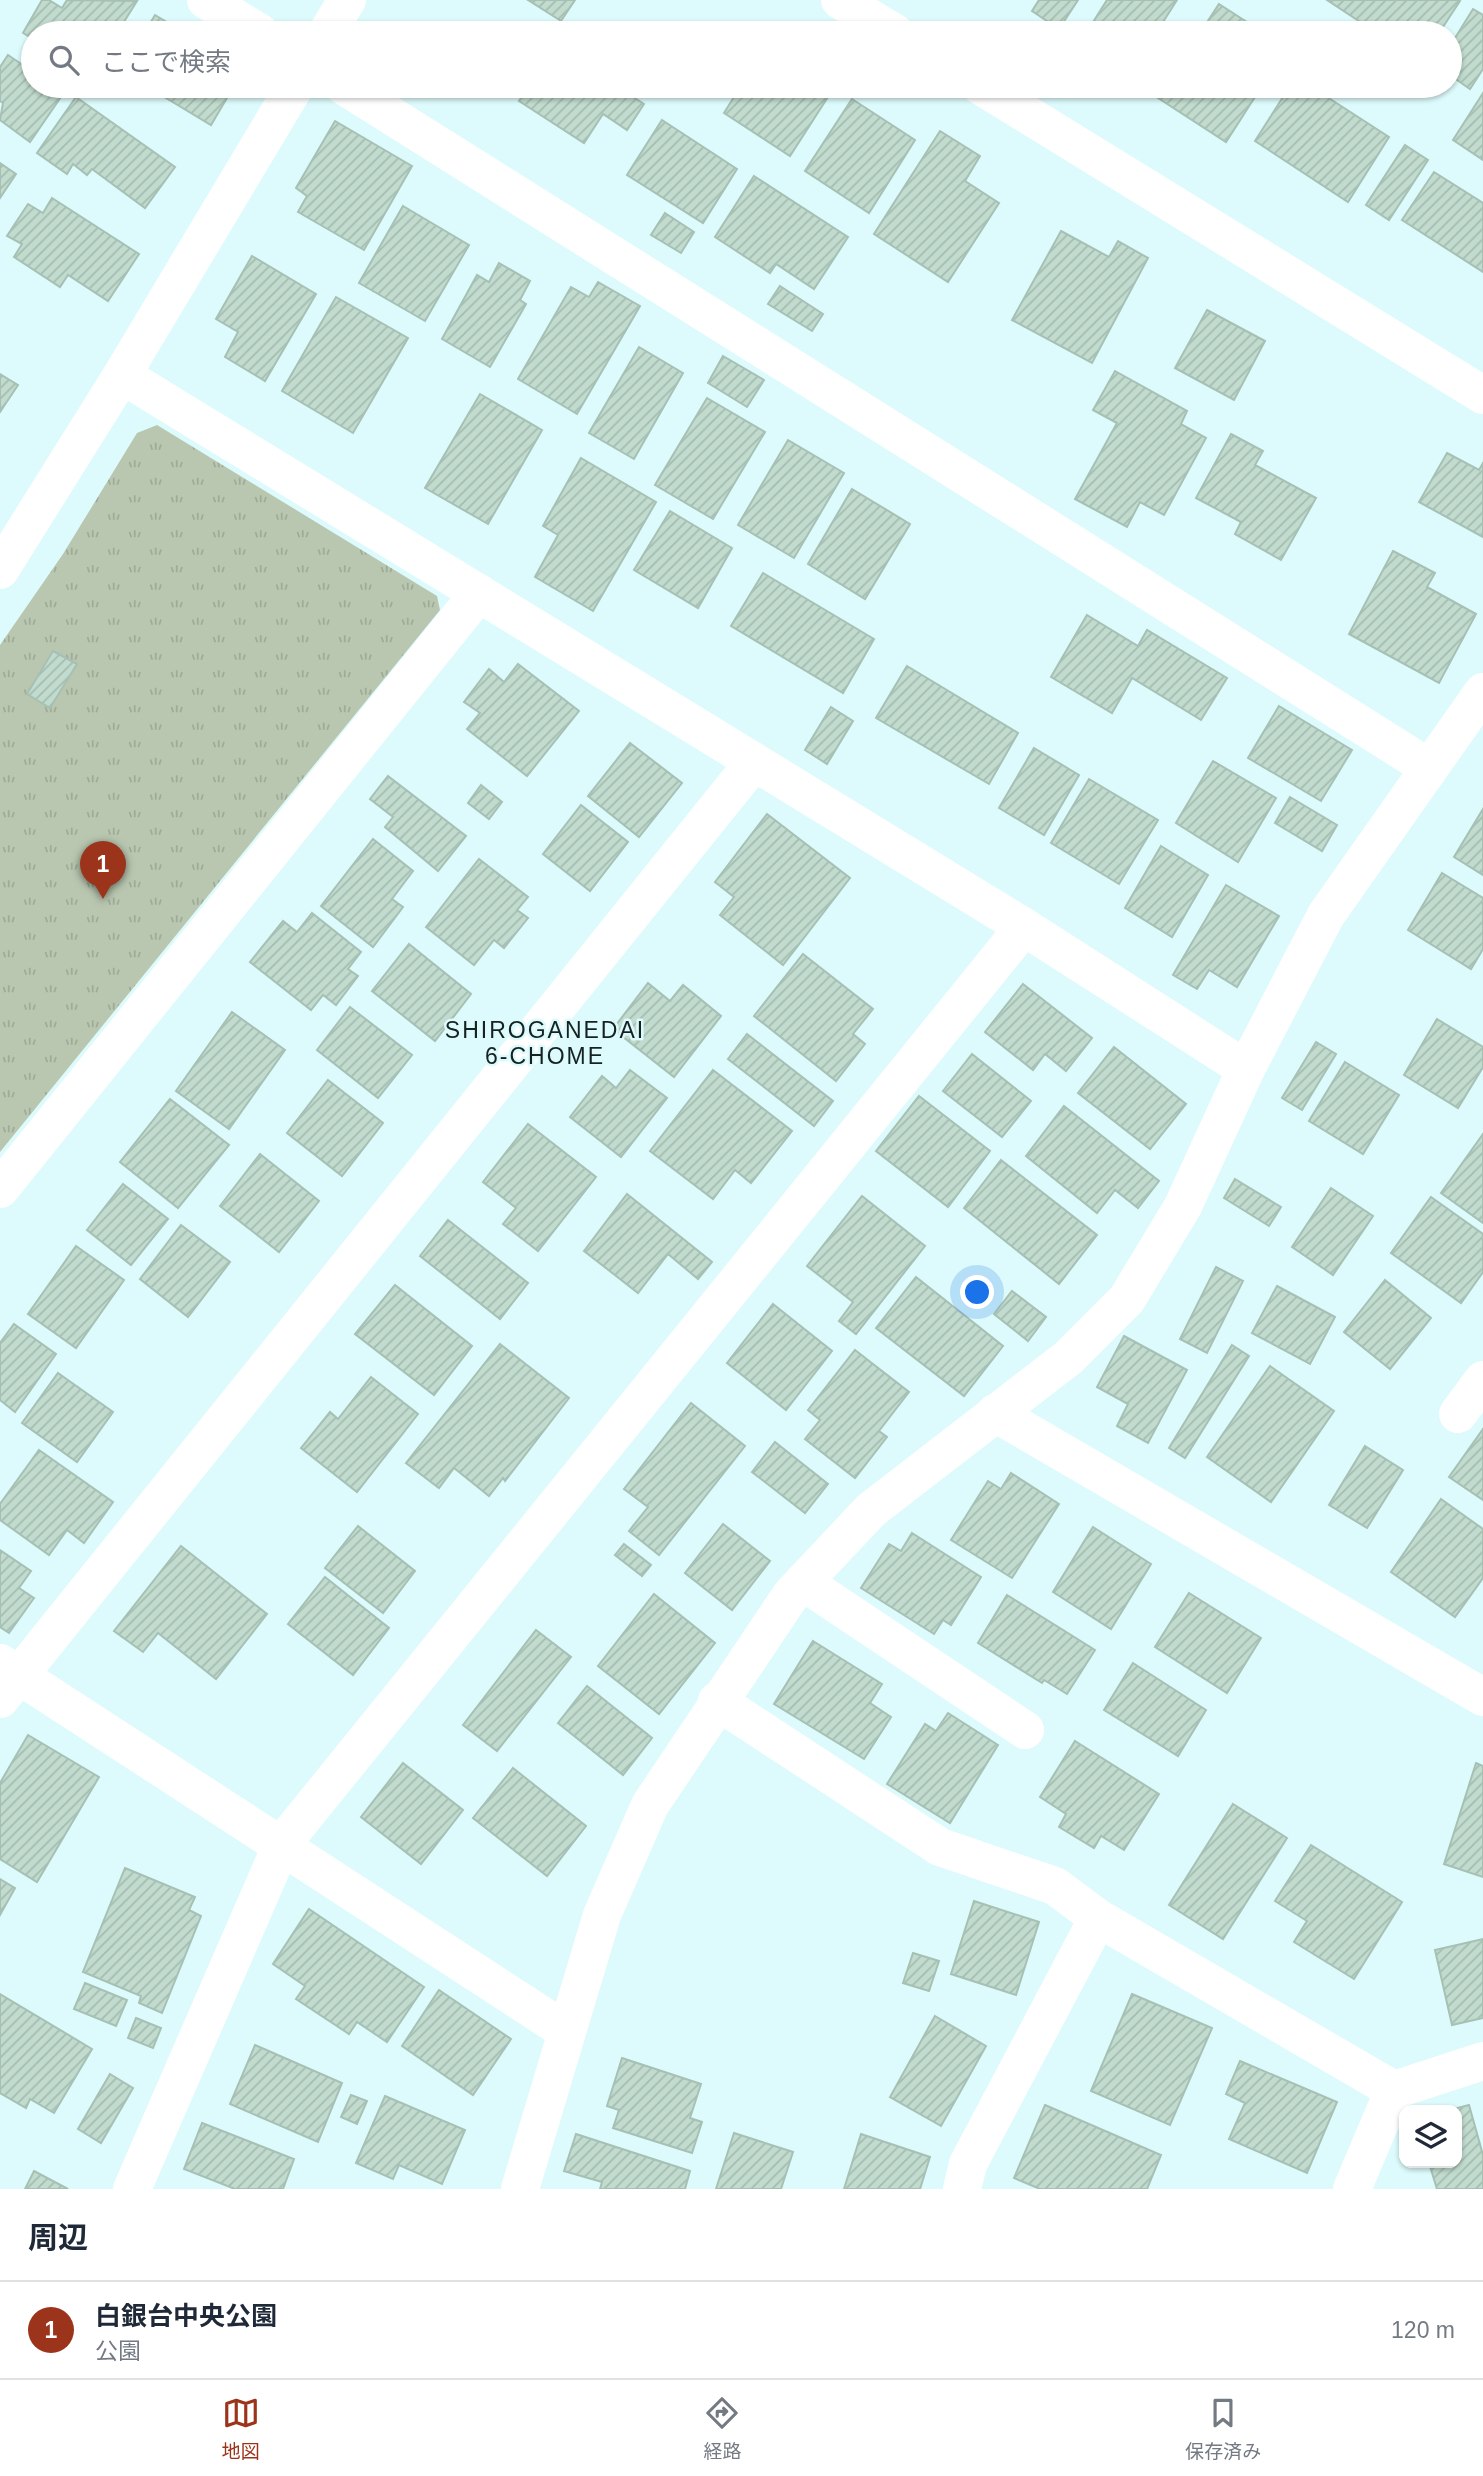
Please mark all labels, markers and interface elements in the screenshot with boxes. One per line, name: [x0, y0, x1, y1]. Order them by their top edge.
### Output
search box: [21, 21, 1462, 98]
icon: search: [45, 41, 83, 79]
text: ここで検索: [101, 47, 231, 77]
pin: 1: [80, 841, 126, 899]
district label: SHIROGANEDAI 6-CHOME: [445, 1017, 645, 1069]
your location: [960, 1275, 994, 1309]
map controls: [1399, 2105, 1462, 2168]
button: layers: [1399, 2105, 1462, 2168]
text: 周辺: [28, 2221, 88, 2254]
text: 白銀台中央公園: [95, 2301, 277, 2331]
text: 1: [45, 2317, 57, 2343]
text: 120 m: [1391, 2317, 1455, 2343]
text: 公園: [95, 2338, 141, 2364]
tab: 地図: [222, 2394, 260, 2463]
tab: 経路: [703, 2394, 741, 2463]
tab: 保存済み: [1185, 2394, 1261, 2463]

